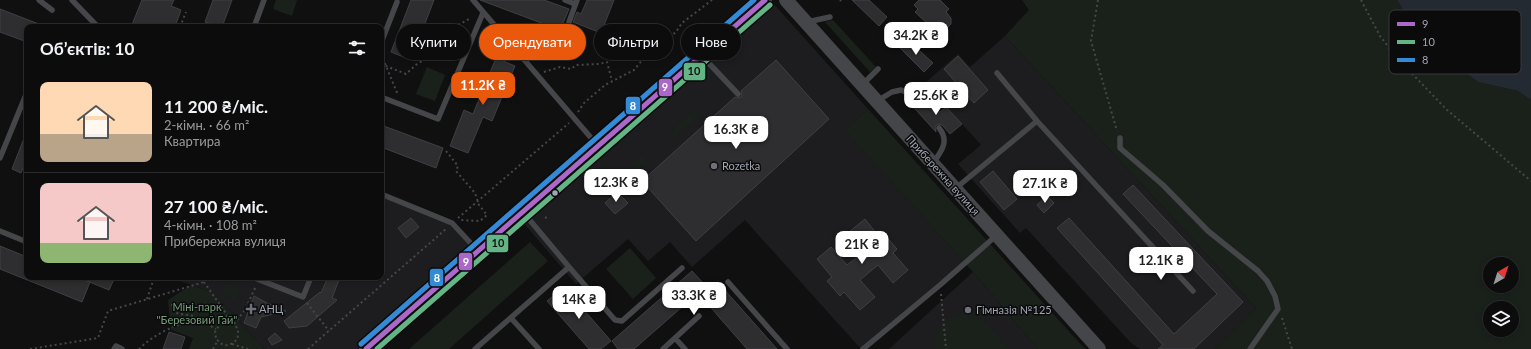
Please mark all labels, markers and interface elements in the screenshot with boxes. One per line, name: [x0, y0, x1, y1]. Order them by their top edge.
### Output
legend: [1389, 10, 1521, 74]
text: 9: [1422, 17, 1428, 30]
pin: 34.2K ₴: [879, 22, 953, 56]
chip: Купити: [396, 24, 471, 60]
chip: Орендувати: [479, 24, 586, 60]
chip: Фільтри: [594, 24, 673, 60]
chip: Нове: [681, 24, 741, 60]
text: 34.2K ₴: [893, 27, 939, 43]
text: 10: [1422, 35, 1435, 48]
icon: filters: [346, 37, 368, 59]
text: Об’єктів: 10: [40, 38, 134, 59]
text: 8: [1422, 53, 1428, 66]
line badge: 10: [683, 62, 706, 81]
text: 10: [688, 64, 701, 77]
pin: 11.2K ₴: [446, 72, 520, 106]
text: 11.2K ₴: [460, 77, 506, 93]
line badge: 9: [658, 78, 673, 97]
text: 9: [662, 80, 668, 93]
pin: 25.6K ₴: [899, 82, 973, 116]
text: 25.6K ₴: [913, 87, 959, 103]
text: 11 200 ₴/міс.: [164, 96, 268, 117]
line badge: 8: [625, 96, 641, 115]
icon: home: [72, 98, 120, 146]
text: 8: [630, 99, 636, 112]
pin: 16.3K ₴: [699, 116, 773, 150]
text: 2-кімн. · 66 m²: [164, 117, 249, 133]
text: 16.3K ₴: [713, 121, 759, 137]
street label: Прибережна вулиця: [904, 132, 983, 217]
text: Квартира: [164, 133, 220, 149]
place label: Rozetka: [722, 159, 760, 172]
marker: Rozetka: [709, 161, 719, 171]
pin: 12.3K ₴: [579, 169, 653, 203]
pin: 27.1K ₴: [1008, 170, 1082, 204]
text: 12.3K ₴: [593, 174, 639, 190]
text: 27.1K ₴: [1022, 175, 1068, 191]
unlabelled marker: [550, 188, 560, 198]
text: 27 100 ₴/міс.: [164, 196, 268, 217]
icon: home: [72, 199, 120, 247]
text: 4-кімн. · 108 m²: [164, 217, 257, 233]
pin: 21K ₴: [834, 231, 890, 265]
text: Прибережна вулиця: [164, 233, 286, 249]
line badge: 10: [486, 234, 509, 253]
text: 10: [492, 236, 505, 249]
text: 21K ₴: [844, 236, 880, 252]
pin: 12.1K ₴: [1124, 247, 1198, 281]
line badge: 9: [458, 252, 473, 271]
text: 12.1K ₴: [1138, 252, 1184, 268]
text: 9: [463, 255, 469, 268]
north arrow: [1483, 257, 1519, 293]
map controls: [1483, 257, 1519, 337]
line badge: 8: [429, 268, 444, 287]
text: 8: [434, 271, 440, 284]
pin: 33.3K ₴: [657, 282, 731, 316]
pin: 14K ₴: [551, 286, 607, 320]
text: 33.3K ₴: [671, 287, 717, 303]
text: 14K ₴: [561, 291, 597, 307]
park label: Міні-парк "Березовий Гай": [157, 300, 237, 326]
button: layers: [1483, 301, 1519, 337]
place label: АНЦ: [259, 302, 284, 315]
place label: Гімназія №125: [976, 303, 1052, 316]
marker: АНЦ: [246, 304, 256, 314]
marker: Гімназія №125: [963, 305, 973, 315]

